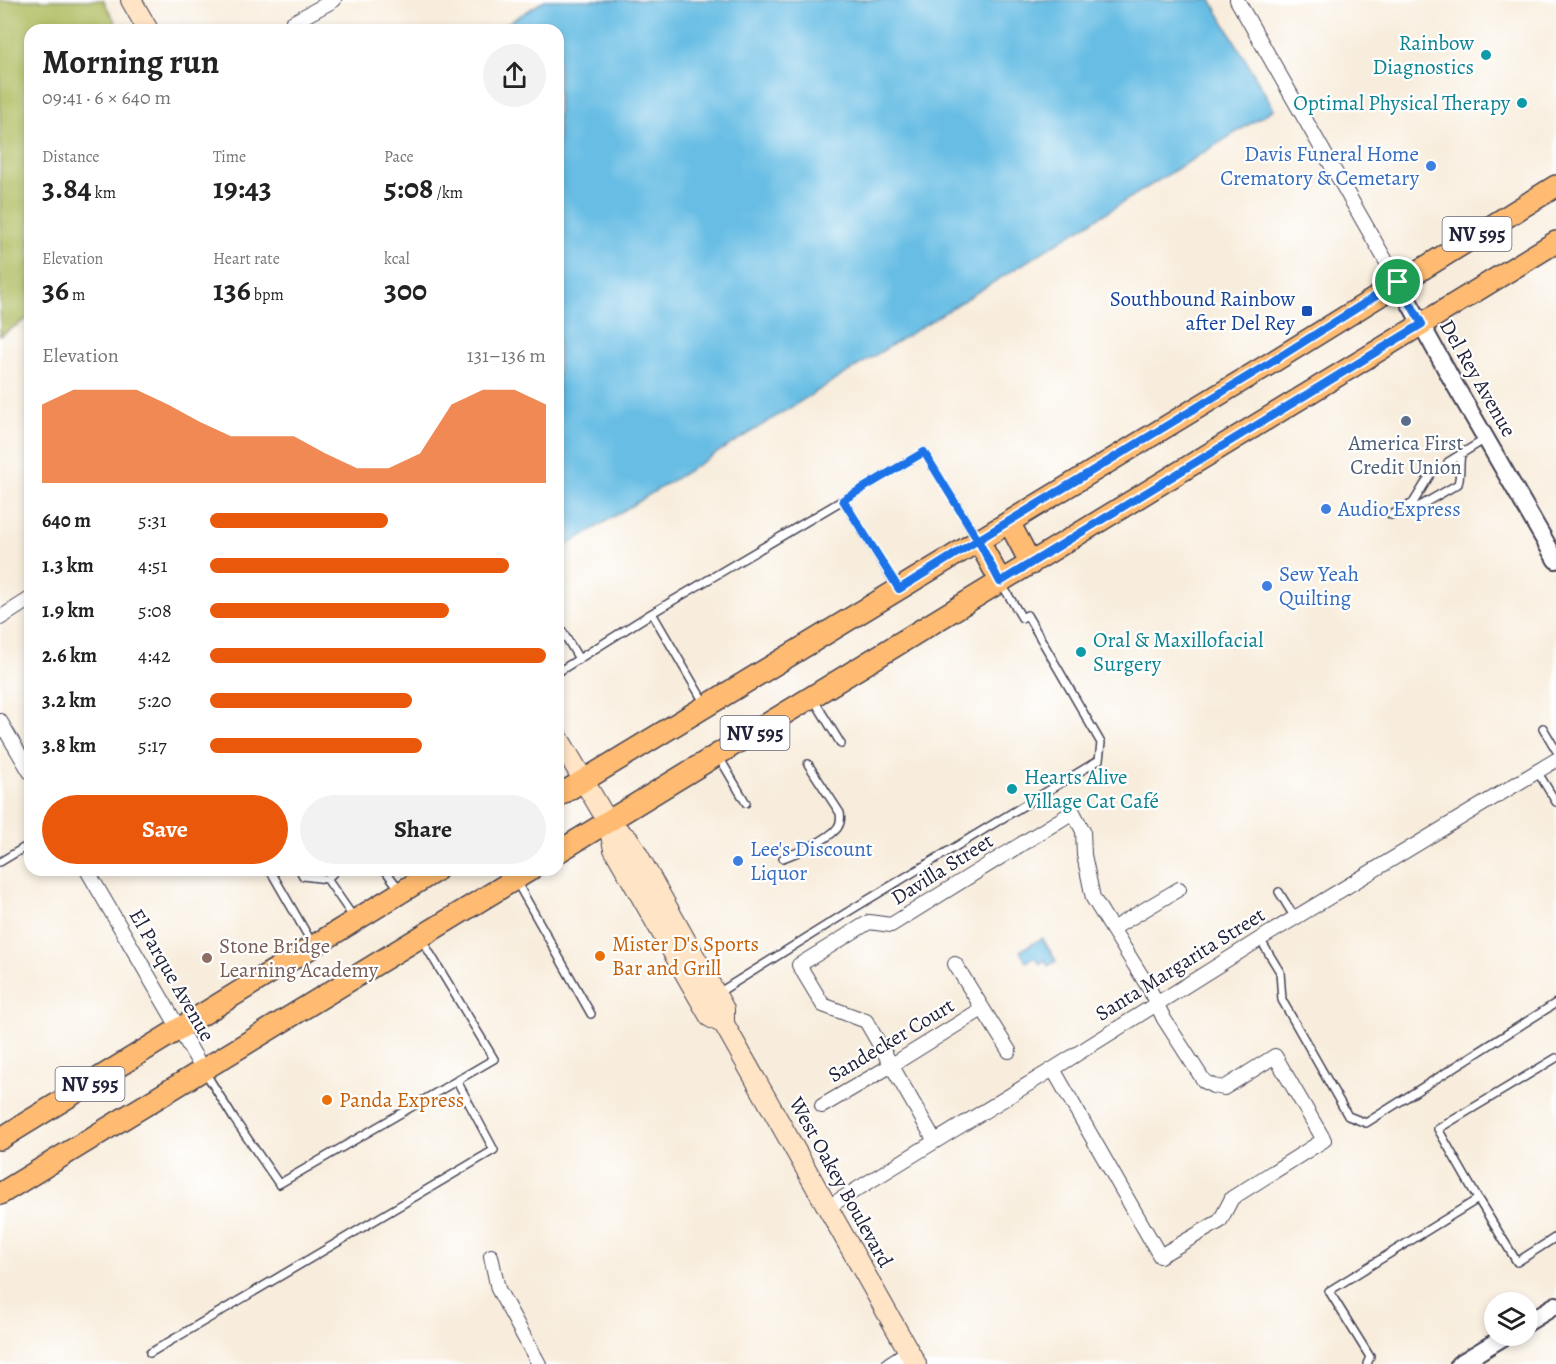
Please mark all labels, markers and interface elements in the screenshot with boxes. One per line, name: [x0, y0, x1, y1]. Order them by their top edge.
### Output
place label: Rainbow Diagnostics: [1372, 29, 1474, 81]
text: Morning run: [42, 39, 219, 84]
button: share: [483, 44, 546, 107]
marker: Rainbow Diagnostics: [1479, 48, 1493, 62]
text: 09:41 · 6 × 640 m: [42, 84, 171, 111]
place label: Optimal Physical Therapy: [1293, 89, 1511, 117]
marker: Optimal Physical Therapy: [1515, 96, 1529, 110]
place label: Davis Funeral Home Crematory & Cemetary: [1220, 140, 1420, 192]
text: Distance: [42, 146, 99, 168]
text: Time: [213, 146, 246, 168]
text: Pace: [384, 146, 414, 168]
marker: Davis Funeral Home Crematory & Cemetary: [1424, 159, 1438, 173]
text: 3.84: [42, 168, 92, 208]
text: 19:43: [213, 168, 272, 208]
text: 5:08: [384, 168, 433, 208]
text: km: [92, 182, 116, 204]
text: /km: [433, 182, 463, 204]
road number: NV 595: [1442, 217, 1512, 251]
text: Elevation: [42, 248, 103, 270]
text: Heart rate: [213, 248, 280, 270]
text: kcal: [384, 248, 410, 270]
pin: [1372, 256, 1423, 307]
icon: arrive: [1381, 265, 1414, 298]
text: 36: [42, 270, 69, 310]
text: 136: [213, 270, 251, 310]
text: 300: [384, 270, 427, 310]
text: m: [69, 284, 85, 306]
text: bpm: [251, 284, 284, 306]
place label: Southbound Rainbow after Del Rey: [1110, 285, 1296, 337]
marker: Southbound Rainbow after Del Rey: [1300, 304, 1314, 318]
street label: Del Rey Avenue: [1433, 314, 1523, 442]
text: Elevation: [42, 342, 119, 369]
text: 131–136 m: [467, 342, 546, 369]
marker: America First Credit Union: [1399, 414, 1413, 428]
place label: America First Credit Union: [1348, 429, 1464, 481]
place label: Audio Express: [1337, 495, 1461, 523]
marker: Audio Express: [1319, 502, 1333, 516]
text: 640 m: [42, 507, 91, 534]
text: 5:31: [138, 507, 167, 534]
text: 1.3 km: [42, 552, 94, 579]
text: 4:51: [138, 552, 167, 579]
place label: Sew Yeah Quilting: [1279, 560, 1359, 612]
marker: Sew Yeah Quilting: [1260, 579, 1274, 593]
text: 1.9 km: [42, 597, 95, 624]
text: 5:08: [138, 597, 172, 624]
place label: Oral & Maxillofacial Surgery: [1093, 626, 1264, 678]
text: 2.6 km: [42, 642, 97, 669]
text: 4:42: [138, 642, 170, 669]
marker: Oral & Maxillofacial Surgery: [1074, 645, 1088, 659]
text: 3.2 km: [42, 687, 96, 714]
text: 5:20: [138, 687, 172, 714]
road number: NV 595: [720, 716, 789, 750]
text: 3.8 km: [42, 732, 96, 759]
text: 5:17: [138, 732, 167, 759]
place label: Hearts Alive Village Cat Café: [1023, 763, 1159, 815]
marker: Hearts Alive Village Cat Café: [1005, 782, 1019, 796]
button: Save: [42, 795, 288, 864]
button: Share: [300, 795, 546, 864]
street label: Davilla Street: [886, 827, 998, 911]
place label: Lee's Discount Liquor: [750, 835, 873, 887]
marker: Lee's Discount Liquor: [731, 854, 745, 868]
street label: Santa Margarita Street: [1090, 900, 1270, 1027]
street label: El Parque Avenue: [123, 904, 221, 1046]
place label: Mister D's Sports Bar and Grill: [612, 930, 759, 982]
place label: Stone Bridge Learning Academy: [219, 932, 379, 984]
marker: Mister D's Sports Bar and Grill: [593, 949, 607, 963]
marker: Stone Bridge Learning Academy: [200, 951, 214, 965]
street label: Sandecker Court: [823, 991, 959, 1089]
road number: NV 595: [56, 1067, 124, 1101]
place label: Panda Express: [339, 1086, 464, 1114]
street label: West Oakey Boulevard: [782, 1091, 900, 1273]
marker: Panda Express: [320, 1093, 334, 1107]
map controls: [1484, 1292, 1538, 1346]
button: layers: [1484, 1292, 1538, 1346]

